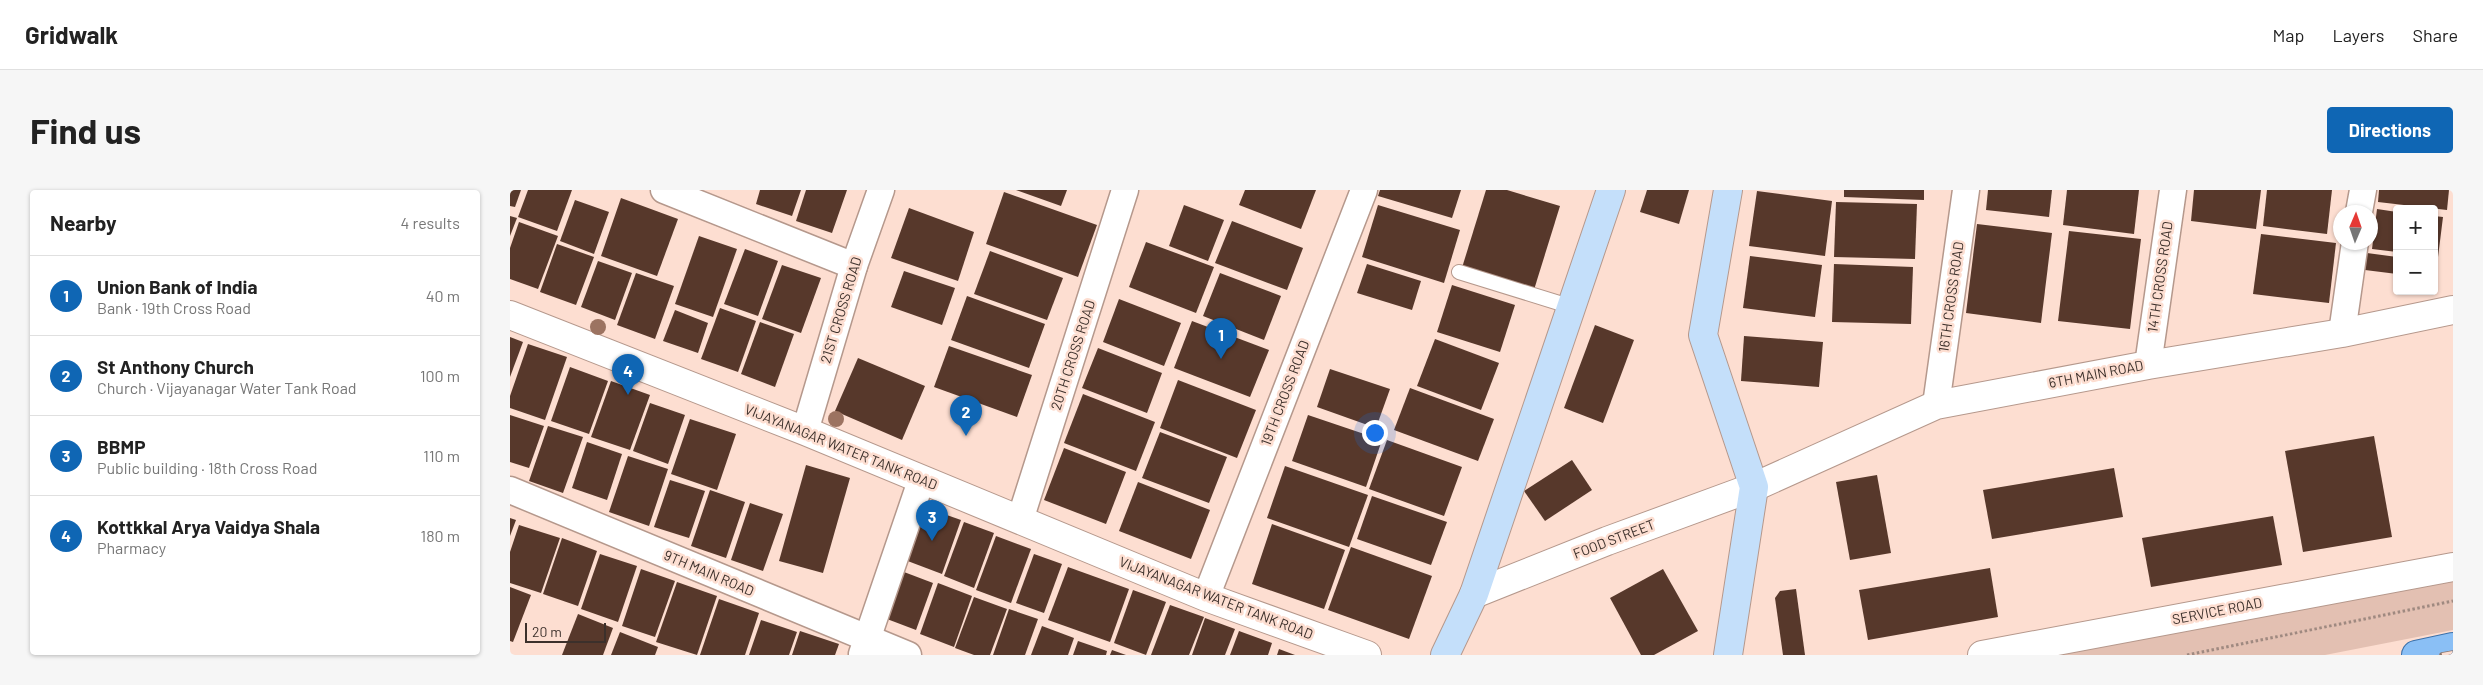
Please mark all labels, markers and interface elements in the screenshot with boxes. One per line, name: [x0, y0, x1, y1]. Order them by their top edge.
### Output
text: Gridwalk: [25, 20, 118, 49]
text: Map: [2272, 24, 2304, 46]
text: Layers: [2332, 24, 2385, 46]
text: Share: [2413, 24, 2458, 46]
button: Directions: [2327, 107, 2453, 153]
text: Find us: [30, 109, 141, 151]
north arrow: [2333, 205, 2378, 250]
map controls: [2393, 205, 2438, 295]
button: +: [2393, 205, 2438, 250]
text: Nearby: [50, 210, 116, 235]
text: 4 results: [400, 213, 460, 232]
street label: 14TH CROSS ROAD: [2143, 220, 2176, 334]
street label: 16TH CROSS ROAD: [1934, 241, 1967, 353]
button: −: [2393, 250, 2438, 295]
street label: 21ST CROSS ROAD: [816, 255, 865, 365]
text: Union Bank of India: [97, 275, 257, 298]
text: 1: [63, 286, 69, 305]
text: 40 m: [426, 286, 460, 305]
text: Bank · 19th Cross Road: [97, 298, 251, 317]
street label: 20TH CROSS ROAD: [1047, 298, 1098, 412]
pin: 1: [1205, 318, 1237, 359]
street label: 19TH CROSS ROAD: [1257, 338, 1312, 448]
pin: 4: [612, 354, 644, 395]
text: St Anthony Church: [97, 355, 254, 378]
street label: 6TH MAIN ROAD: [2047, 356, 2145, 391]
text: 2: [62, 366, 70, 385]
text: 100 m: [420, 366, 460, 385]
text: Church · Vijayanagar Water Tank Road: [97, 378, 357, 397]
pin: 2: [950, 395, 982, 436]
street label: VIJAYANAGAR WATER TANK ROAD: [742, 400, 940, 493]
your location: [1362, 420, 1388, 446]
text: BBMP: [97, 435, 146, 458]
text: 3: [62, 446, 70, 465]
text: 110 m: [423, 446, 460, 465]
text: Public building · 18th Cross Road: [97, 458, 317, 477]
pin: 3: [916, 500, 948, 541]
text: Kottkkal Arya Vaidya Shala: [97, 515, 320, 538]
street label: FOOD STREET: [1571, 515, 1657, 562]
text: 4: [61, 526, 71, 545]
text: 180 m: [421, 526, 460, 545]
text: Pharmacy: [97, 538, 166, 557]
street label: 9TH MAIN ROAD: [662, 546, 757, 599]
street label: VIJAYANAGAR WATER TANK ROAD: [1117, 553, 1316, 642]
street label: SERVICE ROAD: [2171, 593, 2263, 628]
scale bar: [525, 620, 606, 643]
text: 20 m: [532, 623, 562, 640]

